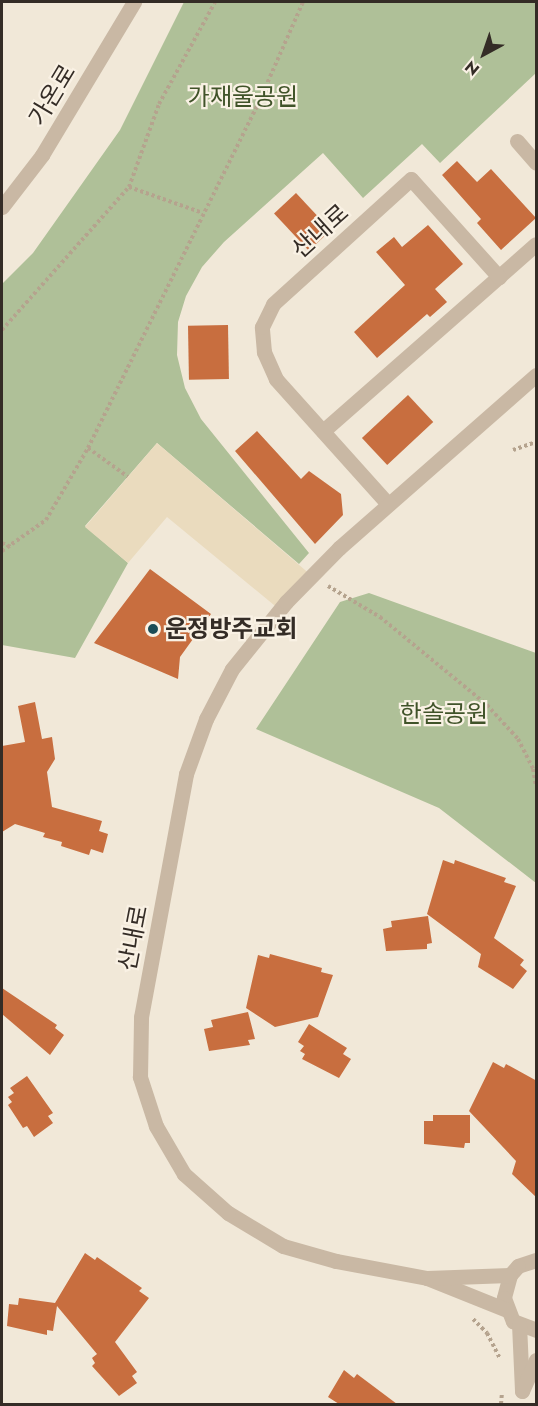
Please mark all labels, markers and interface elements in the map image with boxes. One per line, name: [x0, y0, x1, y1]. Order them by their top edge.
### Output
north arrow: [454, 24, 514, 84]
text: N: [460, 55, 484, 81]
street label: 가온로: [23, 59, 81, 131]
park label: 가재울공원: [188, 83, 298, 111]
street label: 산내로: [286, 198, 354, 264]
place label: 운정방주교회: [165, 615, 297, 643]
marker: 운정방주교회: [146, 622, 160, 636]
park label: 한솔공원: [400, 700, 488, 728]
street label: 산내로: [113, 903, 153, 973]

